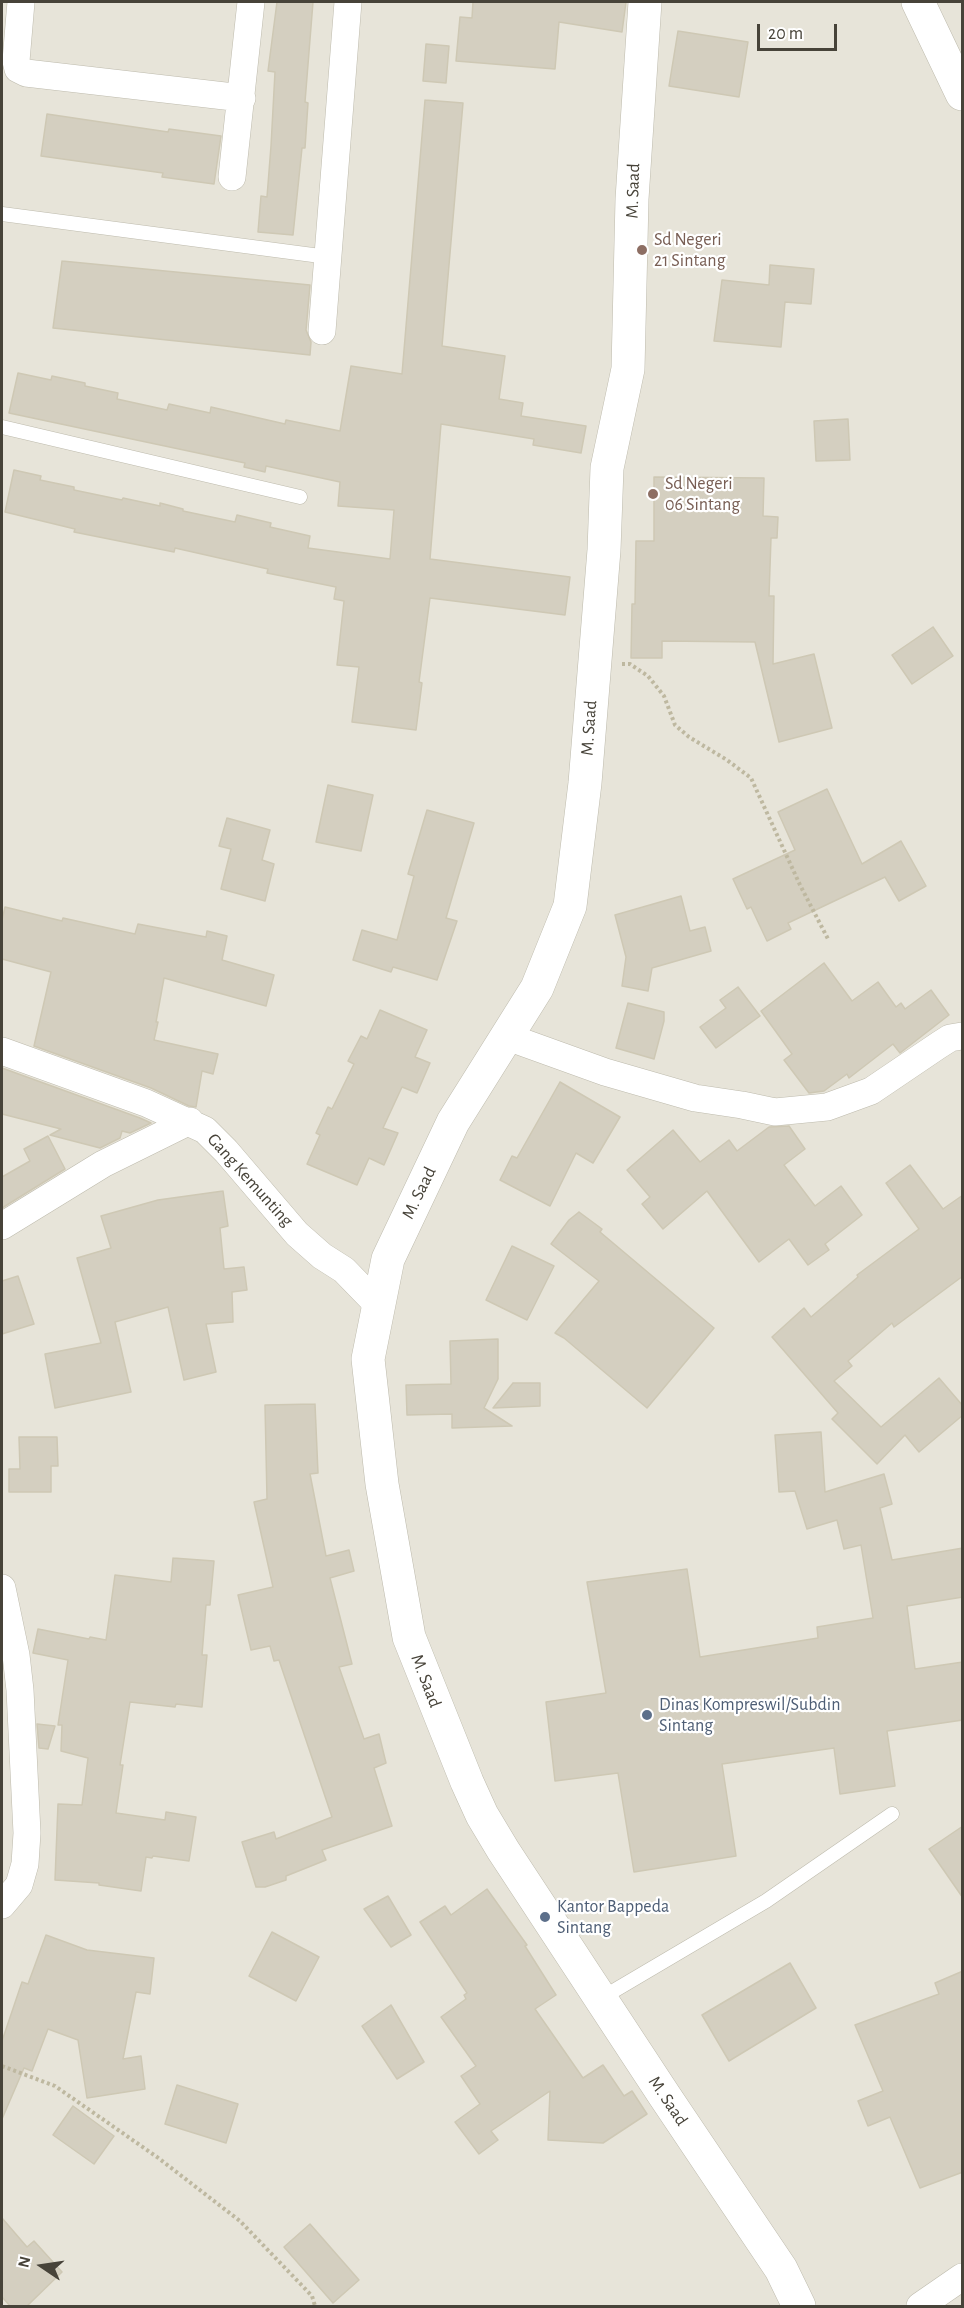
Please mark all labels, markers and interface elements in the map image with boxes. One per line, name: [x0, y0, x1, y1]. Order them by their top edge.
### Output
scale bar: [760, 12, 840, 50]
text: 20 m: [768, 25, 803, 43]
street label: M. Saad: [621, 163, 645, 219]
place label: Sd Negeri 21 Sintang: [654, 229, 725, 272]
marker: Sd Negeri 21 Sintang: [635, 243, 649, 257]
place label: Sd Negeri 06 Sintang: [665, 473, 740, 516]
marker: Sd Negeri 06 Sintang: [646, 487, 660, 501]
street label: M. Saad: [576, 700, 602, 756]
street label: Gang Kemunting: [202, 1129, 298, 1231]
street label: M. Saad: [397, 1163, 441, 1223]
street label: M. Saad: [406, 1651, 446, 1711]
place label: Dinas Kompreswil/Subdin Sintang: [659, 1694, 840, 1736]
marker: Dinas Kompreswil/Subdin Sintang: [640, 1708, 654, 1722]
place label: Kantor Bappeda Sintang: [557, 1896, 669, 1938]
marker: Kantor Bappeda Sintang: [538, 1910, 552, 1924]
street label: M. Saad: [644, 2072, 692, 2130]
north arrow: [12, 2236, 72, 2296]
text: N: [15, 2255, 34, 2269]

